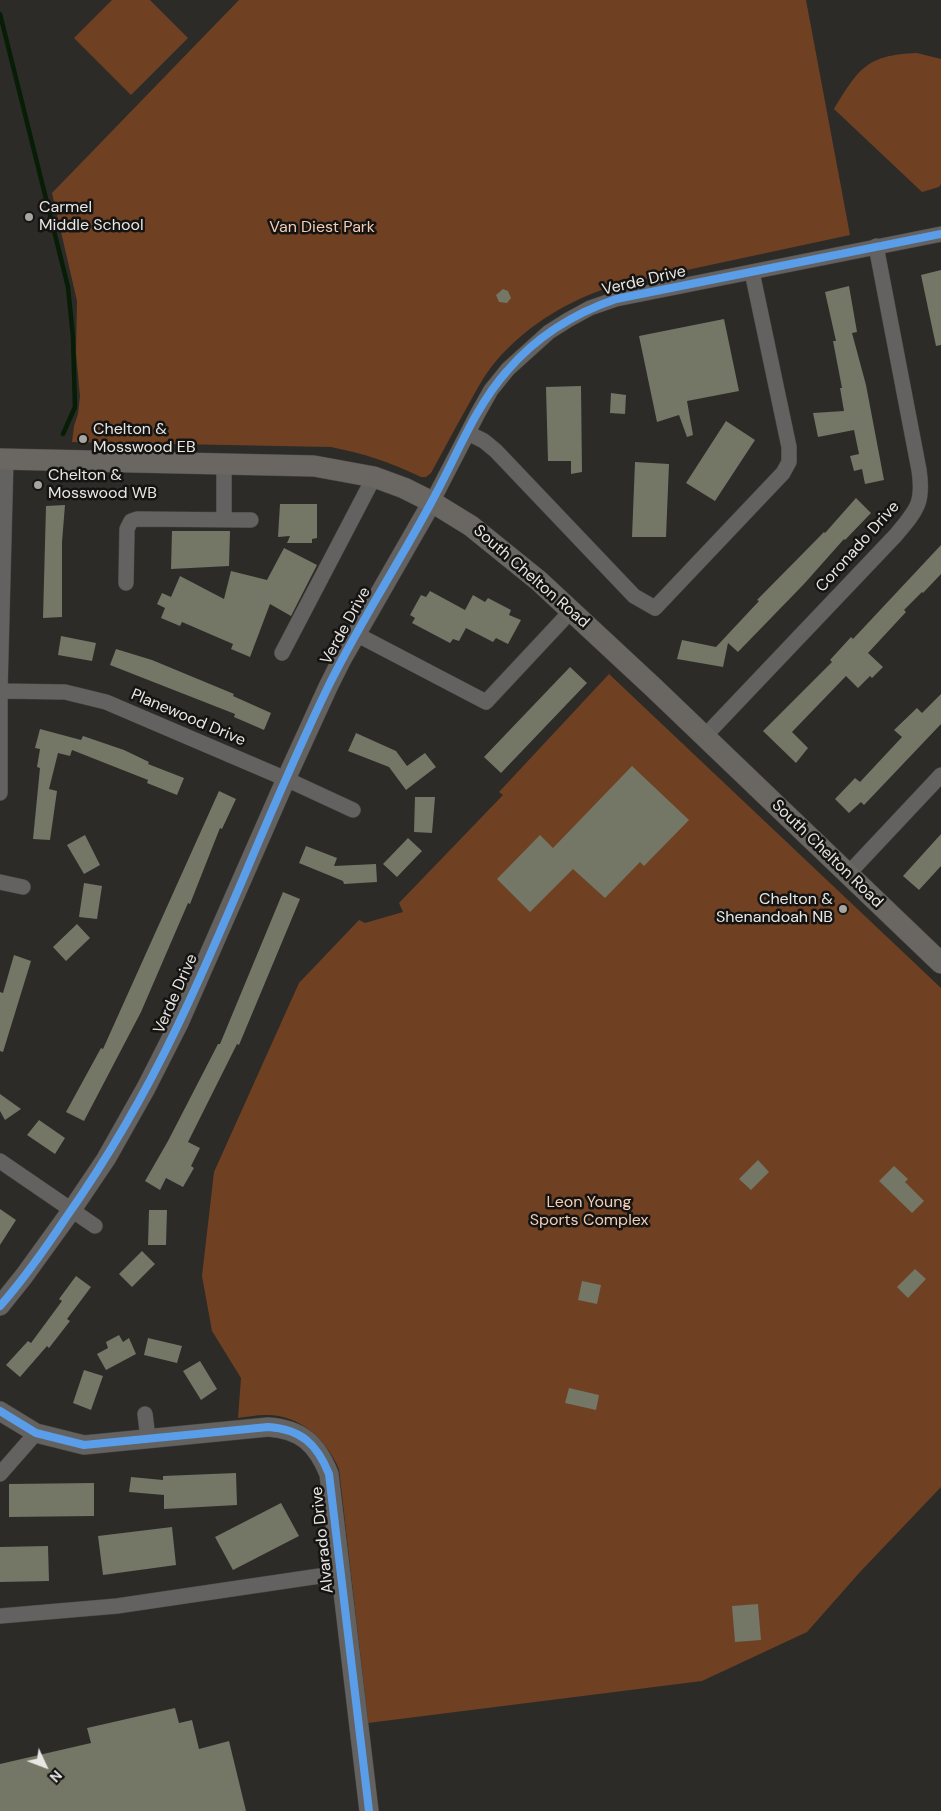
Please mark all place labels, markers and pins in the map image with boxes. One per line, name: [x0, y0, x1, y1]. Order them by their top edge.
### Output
place label: Carmel Middle School: [39, 198, 143, 236]
marker: Carmel Middle School: [23, 211, 35, 223]
place label: Chelton & Mosswood EB: [93, 420, 196, 458]
marker: Chelton & Mosswood EB: [77, 433, 89, 445]
place label: Chelton & Mosswood WB: [48, 466, 157, 504]
marker: Chelton & Mosswood WB: [32, 479, 44, 491]
place label: Chelton & Shenandoah NB: [716, 890, 833, 928]
marker: Chelton & Shenandoah NB: [837, 903, 849, 915]

